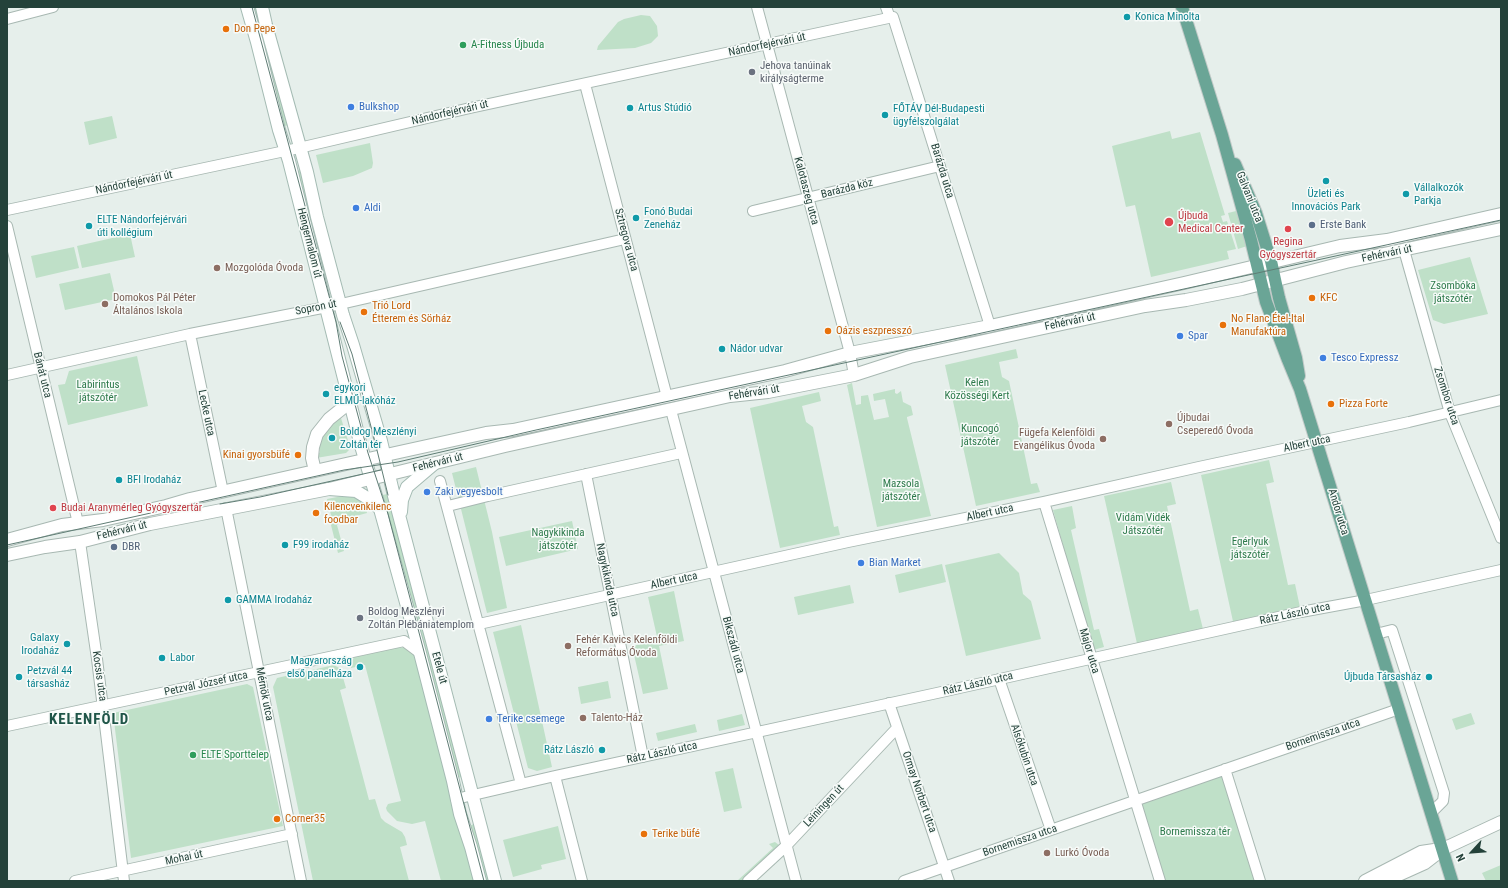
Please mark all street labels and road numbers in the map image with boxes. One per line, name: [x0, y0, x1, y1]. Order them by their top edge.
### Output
street label: Nándorfejérvári út: [727, 30, 807, 60]
street label: Nándorfejérvári út: [410, 98, 490, 128]
street label: Barázda utca: [927, 142, 957, 200]
street label: Kalotaszeg utca: [791, 156, 821, 226]
street label: Nándorfejérvári út: [94, 168, 174, 198]
street label: Galvani utca: [1233, 170, 1265, 224]
street label: Barázda köz: [820, 176, 874, 202]
street label: Hengermalom út: [294, 206, 324, 280]
street label: Sztregova utca: [611, 207, 641, 273]
street label: Fehérvári út: [1361, 242, 1413, 266]
street label: Sopron út: [294, 298, 338, 318]
street label: Fehérvári út: [1044, 310, 1096, 334]
street label: Bánát utca: [30, 351, 54, 399]
street label: Zsombor utca: [1430, 365, 1462, 427]
street label: Fehérvári út: [728, 382, 780, 404]
street label: Lecke utca: [195, 389, 217, 437]
street label: Albert utca: [1282, 433, 1332, 455]
street label: Fehérvári út: [412, 450, 464, 476]
street label: Andor utca: [1325, 487, 1351, 537]
street label: Albert utca: [965, 502, 1015, 524]
street label: Fehérvári út: [96, 518, 148, 544]
street label: Nagykikinda utca: [593, 542, 621, 618]
street label: Albert utca: [649, 570, 699, 592]
street label: Rátz László utca: [1259, 600, 1331, 628]
street label: Bikszádi utca: [719, 615, 747, 675]
street label: Major utca: [1076, 627, 1102, 675]
street label: Kocsis utca: [89, 650, 109, 702]
street label: Etele út: [428, 651, 450, 685]
street label: Mérnök utca: [252, 666, 276, 722]
street label: Petzvál József utca: [163, 669, 249, 699]
street label: Rátz László utca: [942, 670, 1014, 698]
street label: Bornemissza utca: [1284, 716, 1362, 754]
street label: Alsókubin utca: [1007, 722, 1041, 788]
street label: Rátz László utca: [626, 739, 698, 767]
street label: Ormay Norbert utca: [899, 750, 939, 834]
street label: Leiningen út: [801, 782, 847, 830]
street label: Bornemissza utca: [981, 822, 1059, 860]
street label: Mohai út: [164, 848, 204, 868]

